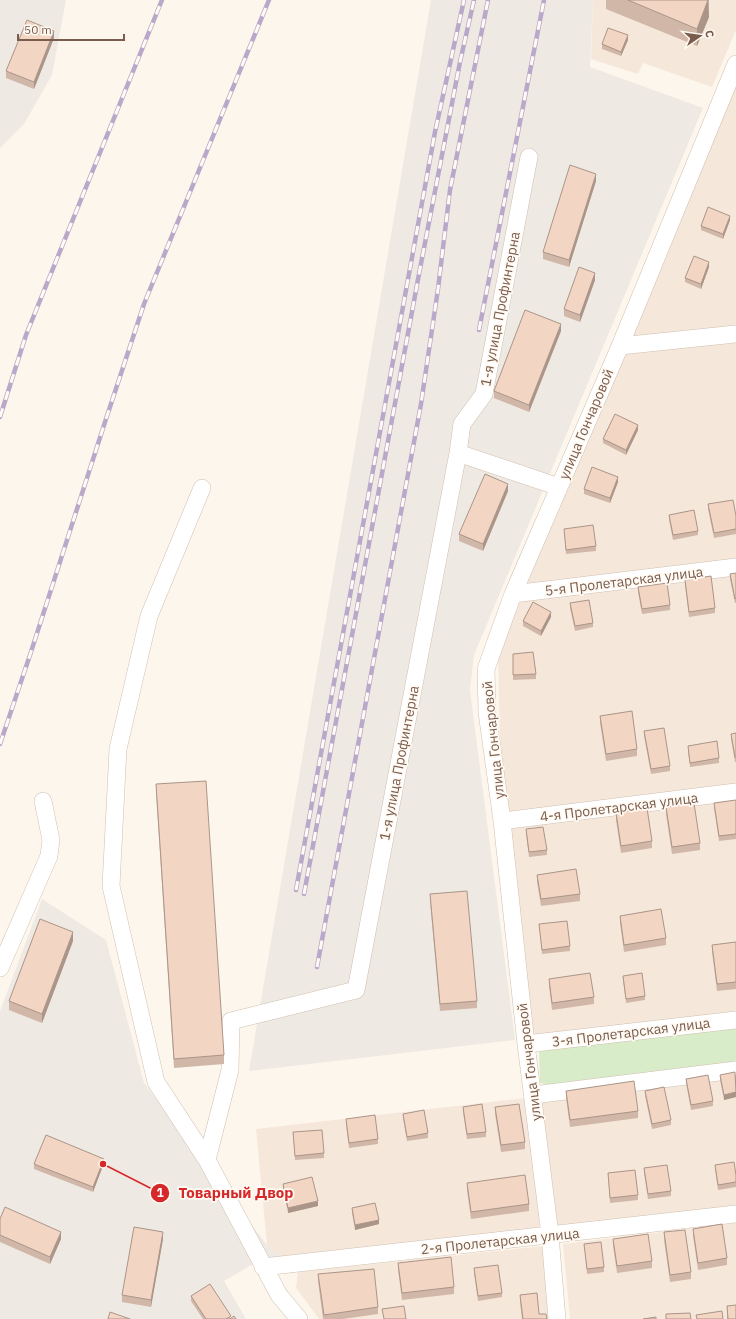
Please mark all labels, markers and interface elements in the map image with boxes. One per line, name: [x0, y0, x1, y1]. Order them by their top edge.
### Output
scale bar: [18, 16, 124, 42]
north arrow: [680, 16, 720, 56]
text: 50 m: [24, 22, 52, 37]
text: С: [702, 29, 717, 39]
street label: 1-я улица Профинтерна: [476, 229, 524, 388]
street label: улица Гончаровой: [555, 366, 617, 482]
street label: 5-я Пролетарская улица: [544, 562, 705, 600]
street label: улица Гончаровой: [478, 680, 508, 800]
street label: 1-я улица Профинтерна: [375, 683, 423, 842]
street label: 4-я Пролетарская улица: [539, 788, 700, 826]
street label: улица Гончаровой: [513, 1002, 545, 1122]
street label: 3-я Пролетарская улица: [551, 1013, 712, 1051]
callout: Товарный Двор: [150, 1180, 301, 1207]
text: Товарный Двор: [179, 1183, 293, 1202]
text: 1: [156, 1185, 164, 1200]
street label: 2-я Пролетарская улица: [420, 1224, 581, 1258]

